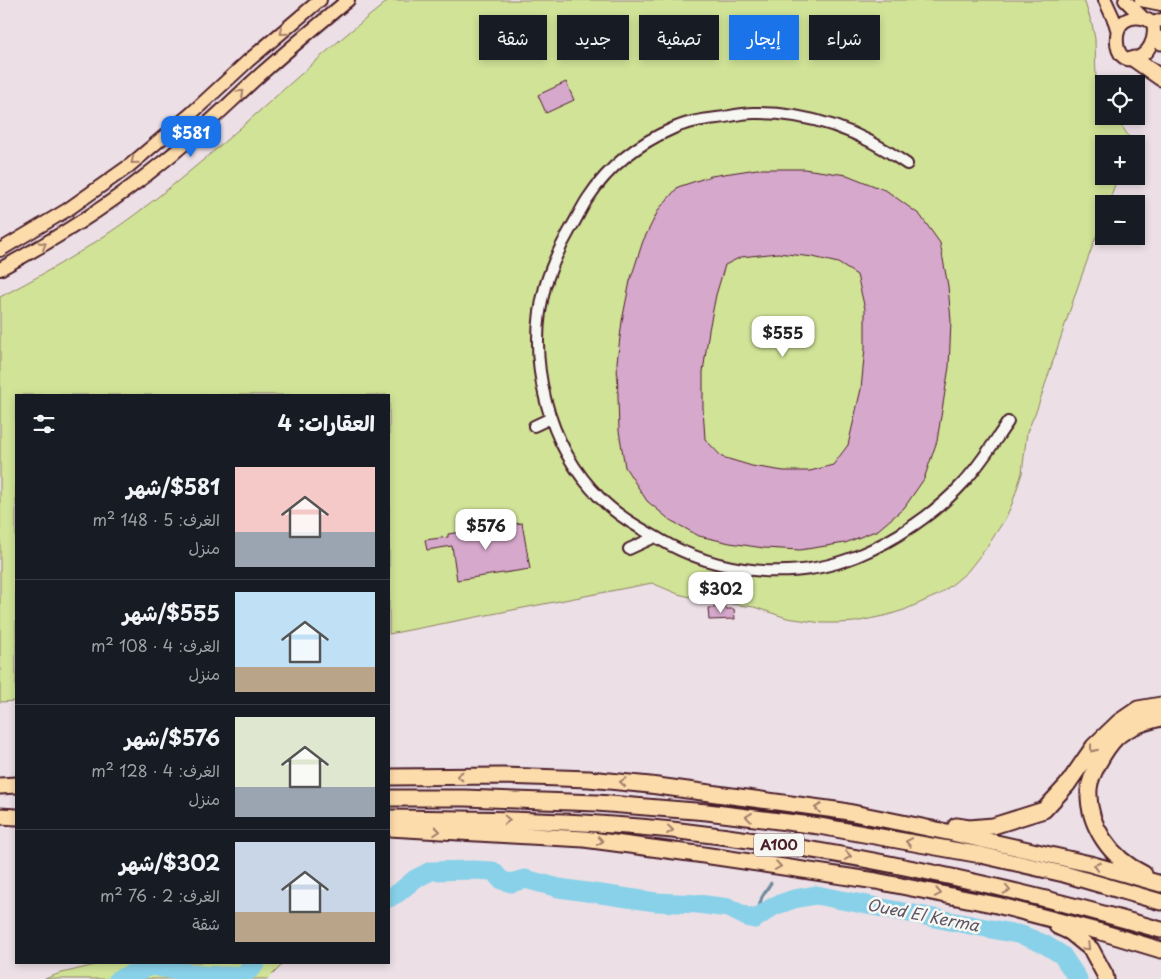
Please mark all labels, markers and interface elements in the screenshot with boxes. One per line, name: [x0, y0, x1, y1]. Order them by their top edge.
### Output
chip: شقة: [479, 15, 547, 60]
chip: جديد: [557, 15, 629, 60]
chip: تصفية: [639, 15, 719, 60]
chip: إيجار: [729, 15, 799, 60]
chip: شراء: [809, 15, 880, 60]
one-way arrow: [280, 26, 289, 34]
map controls: [1095, 75, 1145, 245]
button: locate: [1095, 75, 1145, 125]
one-way arrow: [235, 90, 244, 99]
pin: $581: [161, 116, 221, 158]
text: $581: [172, 120, 210, 144]
button: +: [1095, 135, 1145, 185]
one-way arrow: [131, 156, 140, 164]
button: −: [1095, 195, 1145, 245]
one-way arrow: [37, 241, 46, 251]
pin: $555: [753, 316, 813, 358]
text: $555: [763, 320, 803, 344]
text: العقارات: 4: [277, 406, 375, 438]
icon: filters: [30, 410, 58, 438]
text: $581/شهر: [127, 470, 220, 502]
icon: home: [275, 487, 335, 547]
text: الغرف: 5 · 148 m²: [92, 507, 220, 531]
pin: $576: [456, 508, 516, 551]
text: $576: [466, 513, 506, 537]
text: منزل: [188, 535, 220, 559]
pin: $302: [691, 572, 751, 614]
text: $302: [699, 576, 743, 600]
text: $555/شهر: [123, 596, 220, 628]
icon: home: [275, 612, 335, 672]
text: الغرف: 4 · 108 m²: [91, 633, 220, 657]
text: منزل: [188, 661, 220, 685]
text: $576/شهر: [125, 721, 220, 753]
icon: home: [275, 737, 335, 797]
one-way arrow: [1089, 743, 1098, 752]
text: الغرف: 4 · 128 m²: [91, 758, 220, 782]
one-way arrow: [456, 771, 464, 781]
one-way arrow: [618, 777, 626, 788]
text: منزل: [188, 786, 220, 810]
one-way arrow: [814, 803, 822, 814]
one-way arrow: [745, 812, 753, 823]
one-way arrow: [504, 815, 512, 825]
one-way arrow: [666, 824, 674, 835]
one-way arrow: [434, 825, 442, 836]
road number: A100: [754, 834, 804, 856]
one-way arrow: [596, 835, 604, 846]
one-way arrow: [905, 838, 914, 848]
text: $302/شهر: [119, 846, 220, 878]
one-way arrow: [844, 850, 852, 861]
one-way arrow: [774, 860, 782, 871]
icon: home: [275, 862, 335, 922]
one-way arrow: [1094, 862, 1102, 872]
text: الغرف: 2 · 76 m²: [100, 883, 220, 907]
one-way arrow: [1002, 884, 1011, 895]
one-way arrow: [934, 887, 942, 898]
water label: Oued El Kerma: [865, 891, 982, 937]
text: شقة: [192, 911, 220, 935]
one-way arrow: [1081, 941, 1090, 950]

